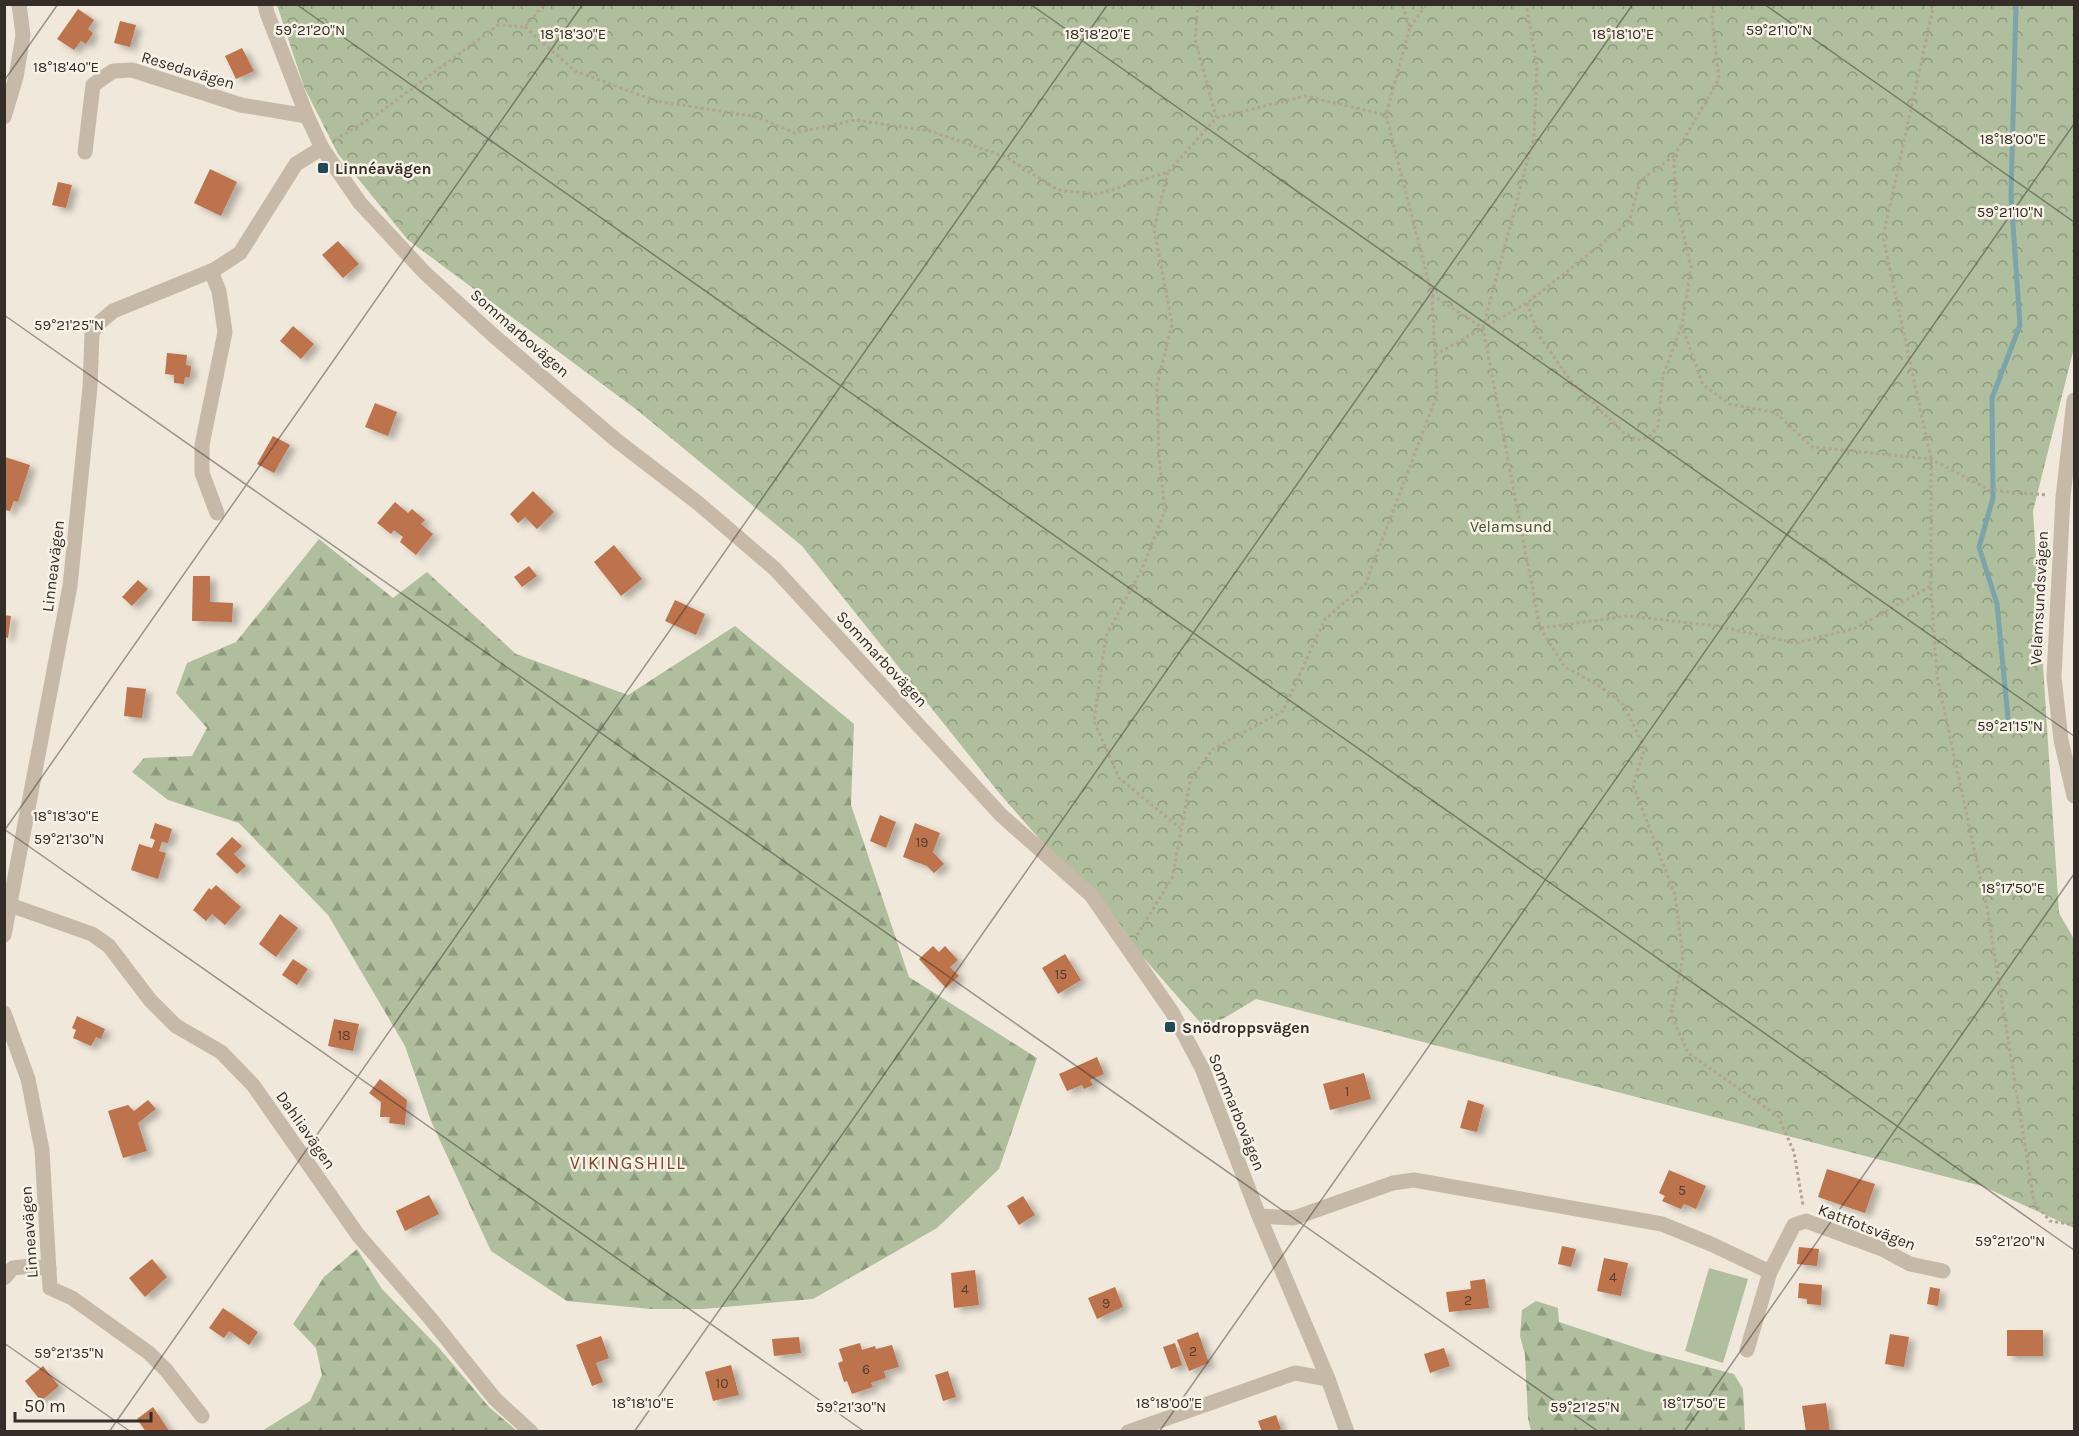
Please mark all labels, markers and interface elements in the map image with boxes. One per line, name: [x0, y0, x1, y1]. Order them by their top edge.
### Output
text: 59°21'20"N: [275, 21, 345, 39]
text: 59°21'10"N: [1746, 21, 1812, 39]
text: 18°18'30"E: [540, 25, 606, 43]
text: 18°18'20"E: [1065, 25, 1131, 43]
text: 18°18'10"E: [1592, 25, 1654, 43]
street label: Resedavägen: [139, 47, 237, 93]
text: 18°18'40"E: [33, 58, 99, 76]
text: 18°18'00"E: [1980, 130, 2046, 148]
place label: Linnéavägen: [335, 159, 431, 178]
marker: Linnéavägen: [316, 161, 330, 175]
text: 59°21'10"N: [1977, 203, 2043, 221]
street label: Sommarbovägen: [467, 285, 573, 381]
text: 59°21'25"N: [34, 316, 104, 334]
park label: Velamsund: [1470, 517, 1552, 536]
street label: Linneavägen: [38, 519, 68, 613]
street label: Velamsundsvägen: [2026, 530, 2052, 666]
street label: Sommarbovägen: [832, 607, 932, 711]
text: 59°21'15"N: [1977, 717, 2043, 735]
text: 18°18'30"E: [33, 807, 99, 825]
text: 59°21'30"N: [34, 830, 104, 848]
house number: 19: [916, 834, 928, 851]
text: 18°17'50"E: [1981, 879, 2045, 897]
house number: 15: [1055, 966, 1067, 983]
place label: Snödroppsvägen: [1182, 1018, 1310, 1037]
marker: Snödroppsvägen: [1163, 1020, 1177, 1034]
house number: 18: [337, 1027, 351, 1044]
street label: Sommarbovägen: [1205, 1051, 1269, 1173]
house number: 1: [1345, 1083, 1349, 1100]
street label: Dahliavägen: [272, 1087, 340, 1173]
district label: VIKINGSHILL: [570, 1152, 686, 1174]
house number: 5: [1678, 1182, 1686, 1199]
street label: Linneavägen: [16, 1185, 42, 1279]
street label: Kattfotsvägen: [1816, 1200, 1918, 1254]
text: 59°21'20"N: [1975, 1232, 2045, 1250]
house number: 4: [1609, 1269, 1617, 1286]
house number: 4: [961, 1281, 969, 1298]
house number: 2: [1464, 1292, 1472, 1309]
house number: 9: [1102, 1295, 1110, 1312]
house number: 2: [1189, 1343, 1197, 1360]
text: 59°21'35"N: [34, 1344, 104, 1362]
house number: 6: [862, 1361, 870, 1378]
house number: 10: [716, 1375, 728, 1392]
scale bar: [15, 1385, 152, 1423]
text: 18°18'10"E: [612, 1394, 674, 1412]
text: 18°18'00"E: [1136, 1394, 1202, 1412]
text: 18°17'50"E: [1662, 1394, 1726, 1412]
text: 50 m: [24, 1395, 66, 1417]
text: 59°21'30"N: [816, 1398, 886, 1416]
text: 59°21'25"N: [1550, 1398, 1620, 1416]

